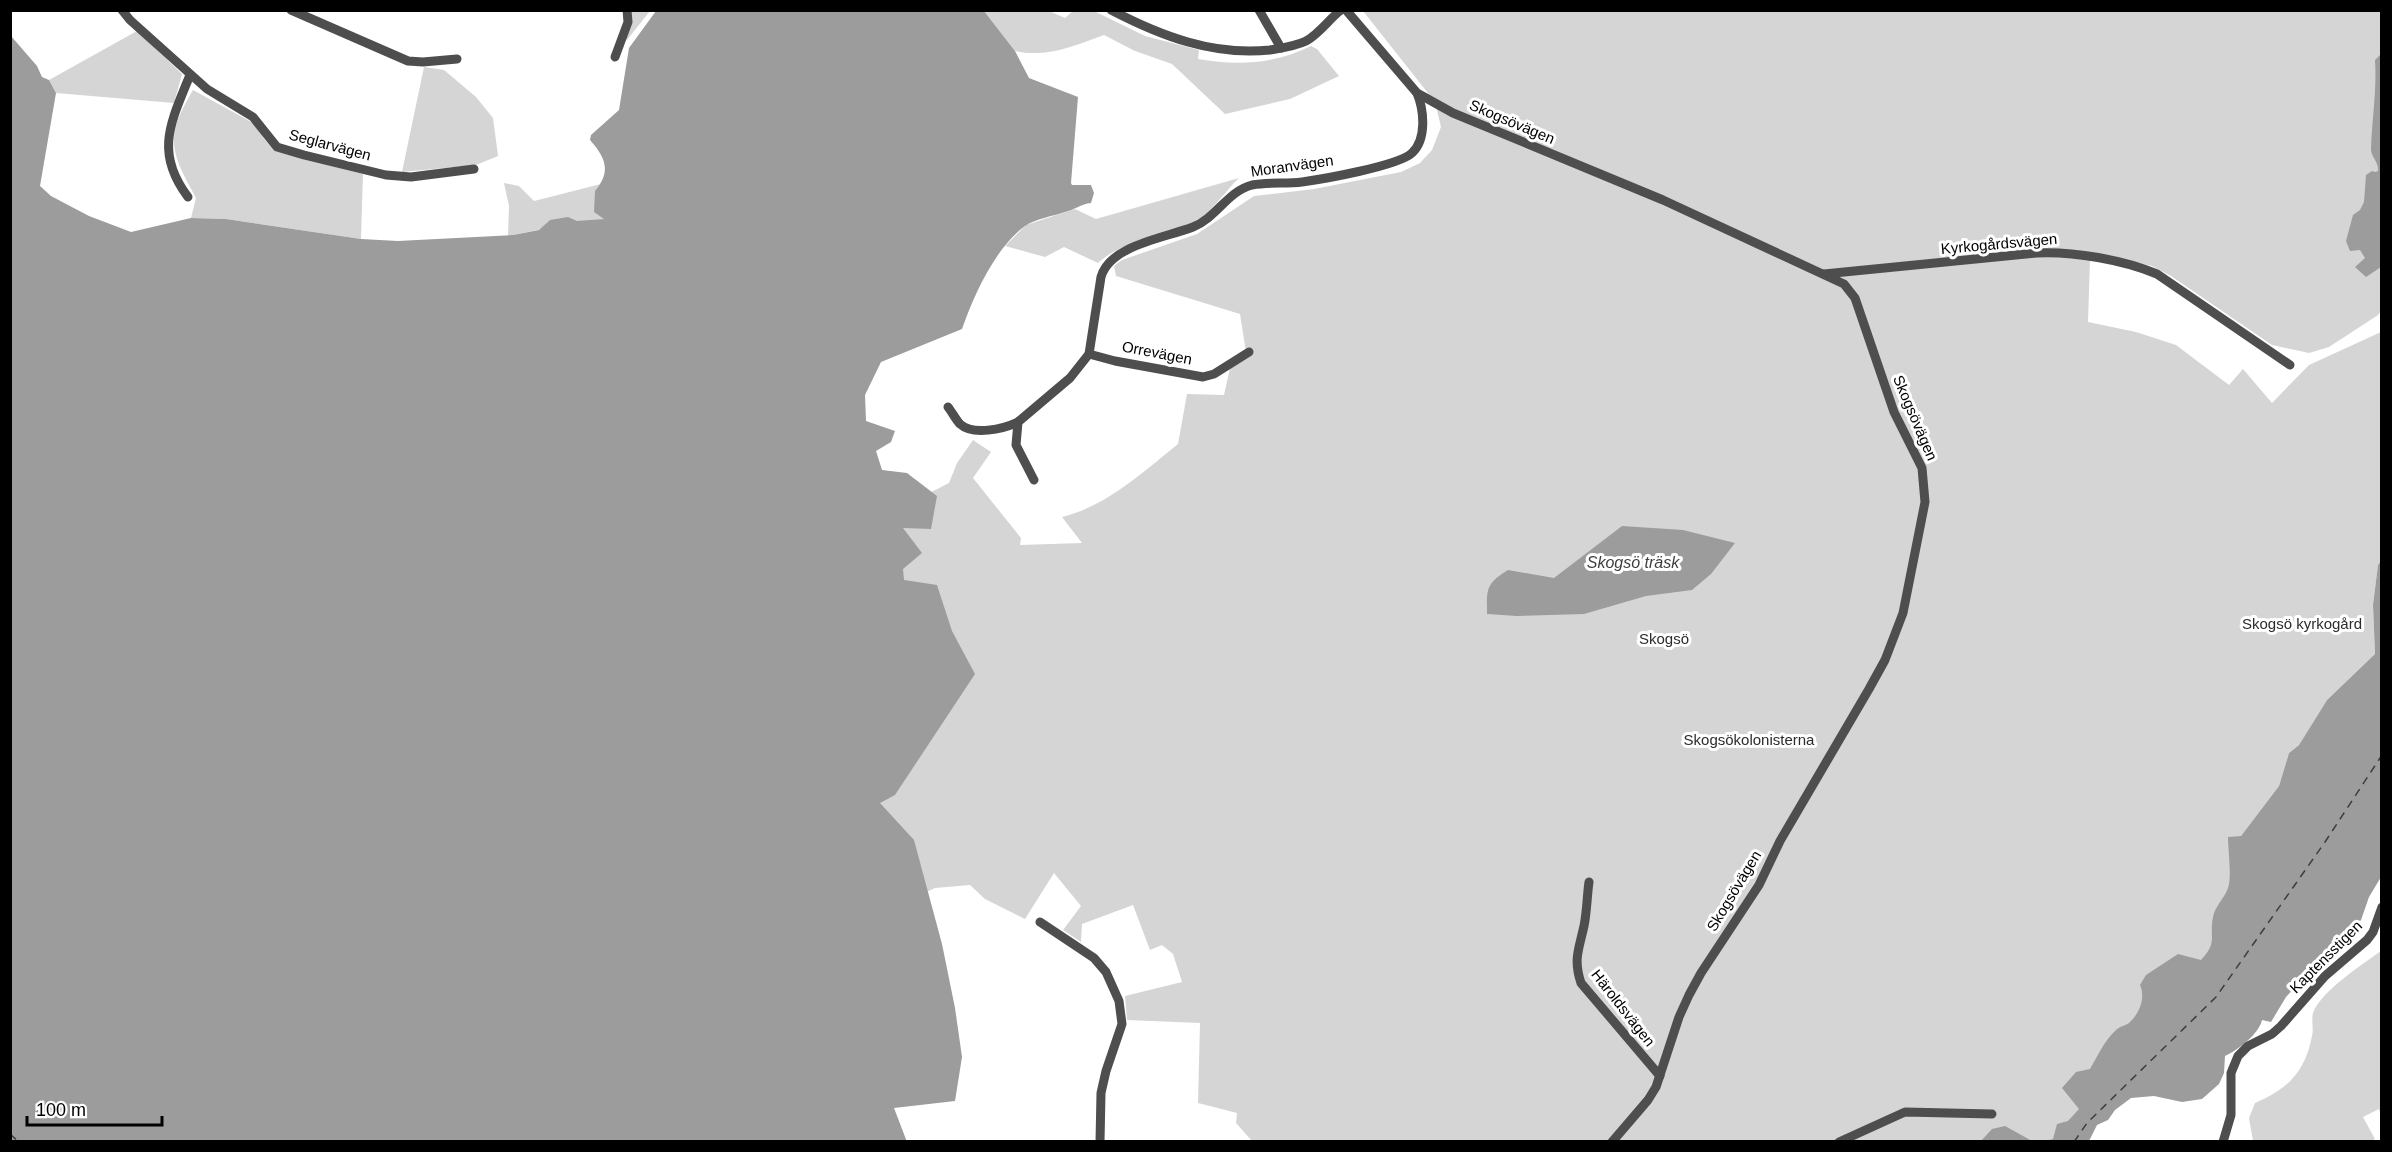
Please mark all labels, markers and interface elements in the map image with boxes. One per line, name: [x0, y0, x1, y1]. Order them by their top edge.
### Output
street label: Skogsövägen: [1467, 96, 1557, 147]
street label: Seglarvägen: [287, 125, 373, 164]
street label: Moranvägen: [1249, 151, 1334, 180]
street label: Kyrkogårdsvägen: [1940, 230, 2058, 257]
street label: Orrevägen: [1121, 337, 1194, 368]
street label: Skogsövägen: [1890, 373, 1941, 463]
water label: Skogsö träsk: [1587, 554, 1680, 571]
park label: Skogsö kyrkogård: [2242, 615, 2362, 632]
park label: Skogsö: [1639, 630, 1689, 647]
park label: Skogsökolonisterna: [1684, 731, 1815, 748]
street label: Skogsövägen: [1703, 847, 1764, 934]
street label: Kaptensstigen: [2286, 917, 2365, 996]
street label: Häroldsvägen: [1588, 966, 1659, 1049]
scale bar: [27, 1089, 162, 1127]
text: 100 m: [36, 1100, 86, 1120]

